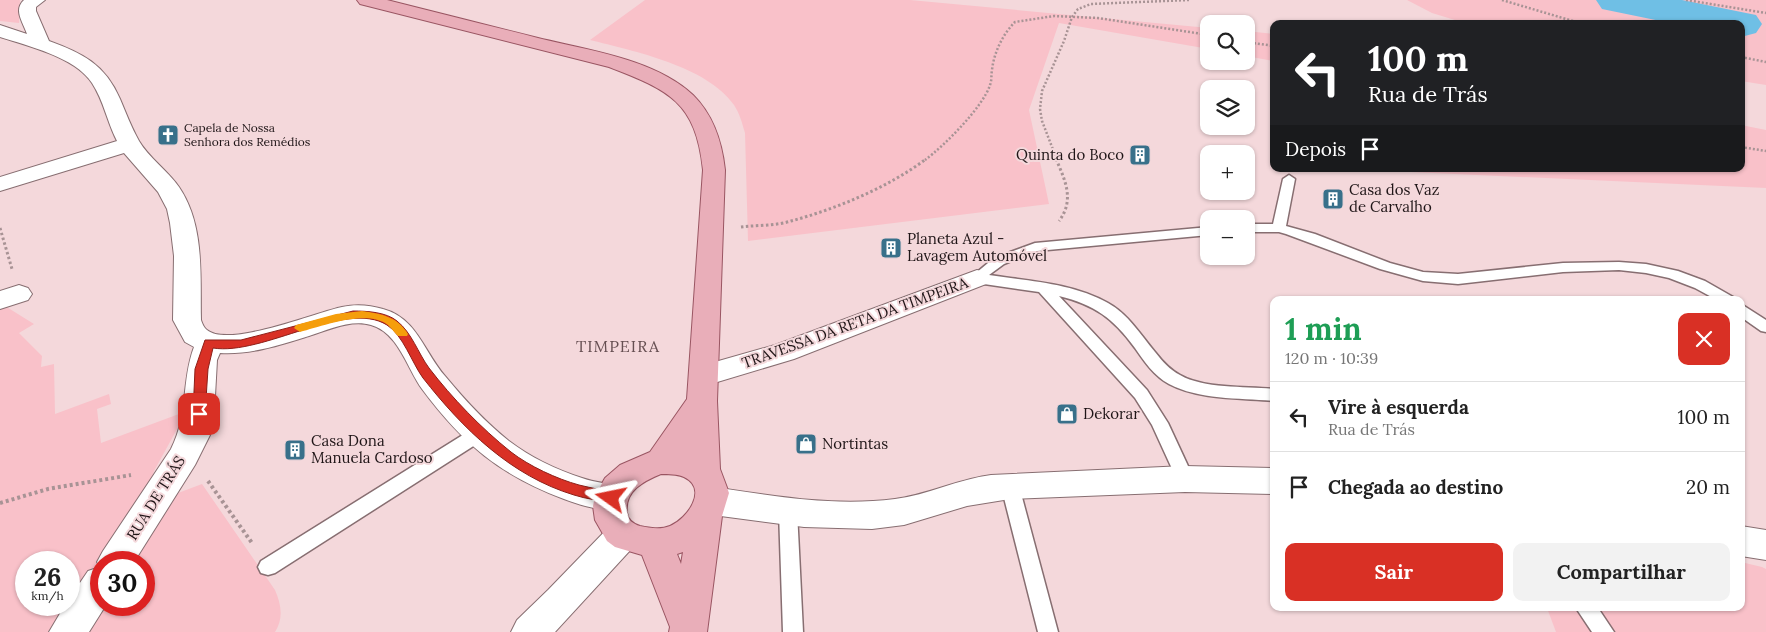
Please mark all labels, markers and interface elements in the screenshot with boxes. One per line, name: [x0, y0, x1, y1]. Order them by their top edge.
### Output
map controls: [1200, 15, 1255, 265]
button: search: [1200, 15, 1255, 70]
text: 100 m: [1368, 36, 1468, 81]
icon: left: [1285, 40, 1350, 105]
button: layers: [1200, 80, 1255, 135]
text: Rua de Trás: [1368, 80, 1488, 108]
place label: Capela de Nossa Senhora dos Remédios: [184, 120, 311, 149]
church icon: Capela de Nossa Senhora dos Remédios: [156, 123, 180, 147]
icon: arrive: [1356, 135, 1384, 163]
text: Depois: [1285, 137, 1346, 161]
building icon: Quinta do Boco: [1128, 143, 1152, 167]
place label: Quinta do Boco: [1016, 145, 1124, 164]
button: +: [1200, 145, 1255, 200]
place label: Casa dos Vaz de Carvalho: [1349, 180, 1439, 216]
building icon: Casa dos Vaz de Carvalho: [1321, 187, 1345, 211]
button: −: [1200, 210, 1255, 265]
place label: Planeta Azul - Lavagem Automóvel: [907, 229, 1047, 265]
building icon: Planeta Azul - Lavagem Automóvel: [879, 236, 903, 260]
street label: TRAVESSA DA RETA DA TIMPEIRA: [739, 272, 971, 372]
text: 1 min: [1285, 310, 1362, 348]
button: close: [1678, 313, 1730, 365]
district label: TIMPEIRA: [576, 336, 660, 356]
text: 120 m · 10:39: [1285, 348, 1378, 368]
pin: [178, 393, 220, 435]
text: Vire à esquerda: [1328, 395, 1469, 419]
icon: arrive: [185, 400, 213, 428]
shop icon: Dekorar: [1055, 402, 1079, 426]
icon: left: [1285, 403, 1313, 431]
place label: Dekorar: [1083, 404, 1140, 423]
text: 100 m: [1678, 405, 1730, 429]
text: Rua de Trás: [1328, 419, 1415, 439]
place label: Casa Dona Manuela Cardoso: [311, 431, 433, 467]
shop icon: Nortintas: [794, 432, 818, 456]
place label: Nortintas: [822, 434, 888, 453]
building icon: Casa Dona Manuela Cardoso: [283, 438, 307, 462]
street label: RUA DE TRÁS: [122, 452, 189, 543]
position arrow: [584, 471, 636, 523]
icon: arrive: [1285, 473, 1313, 501]
text: Chegada ao destino: [1328, 475, 1503, 499]
text: 20 m: [1686, 475, 1730, 499]
button: Sair: [1285, 543, 1503, 601]
button: Compartilhar: [1513, 543, 1730, 601]
speed limit sign: 30: [90, 551, 155, 616]
text: 26: [34, 561, 61, 593]
text: km/h: [31, 588, 64, 603]

